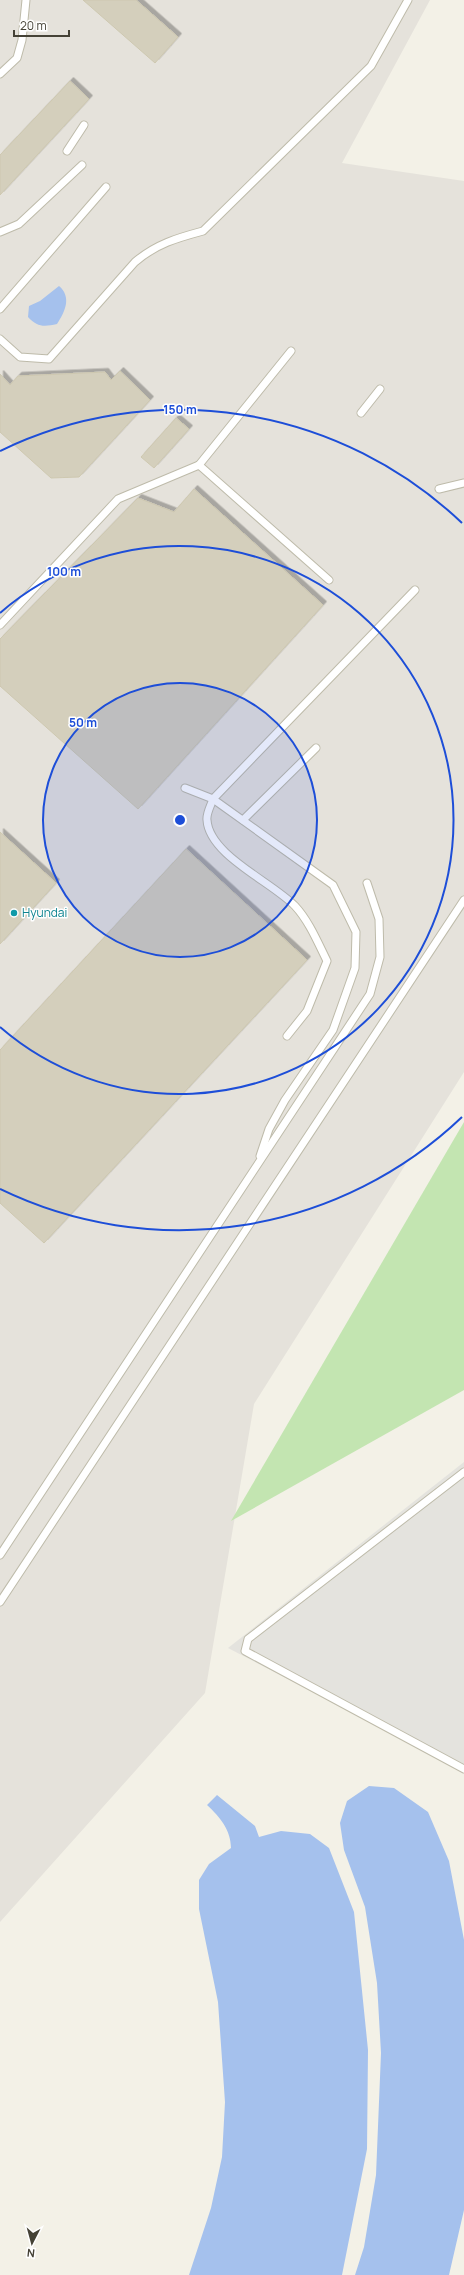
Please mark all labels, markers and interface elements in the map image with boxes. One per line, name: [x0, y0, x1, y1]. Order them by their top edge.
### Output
scale bar: [14, 12, 69, 38]
text: 20 m: [20, 17, 47, 34]
text: 150 m: [163, 401, 197, 418]
text: 100 m: [47, 563, 81, 580]
text: 50 m: [69, 714, 97, 731]
centre of rings: [173, 813, 187, 827]
place label: Hyundai: [22, 904, 67, 921]
marker: Hyundai: [9, 908, 19, 918]
north arrow: [12, 2223, 52, 2263]
text: N: [26, 2246, 36, 2261]

